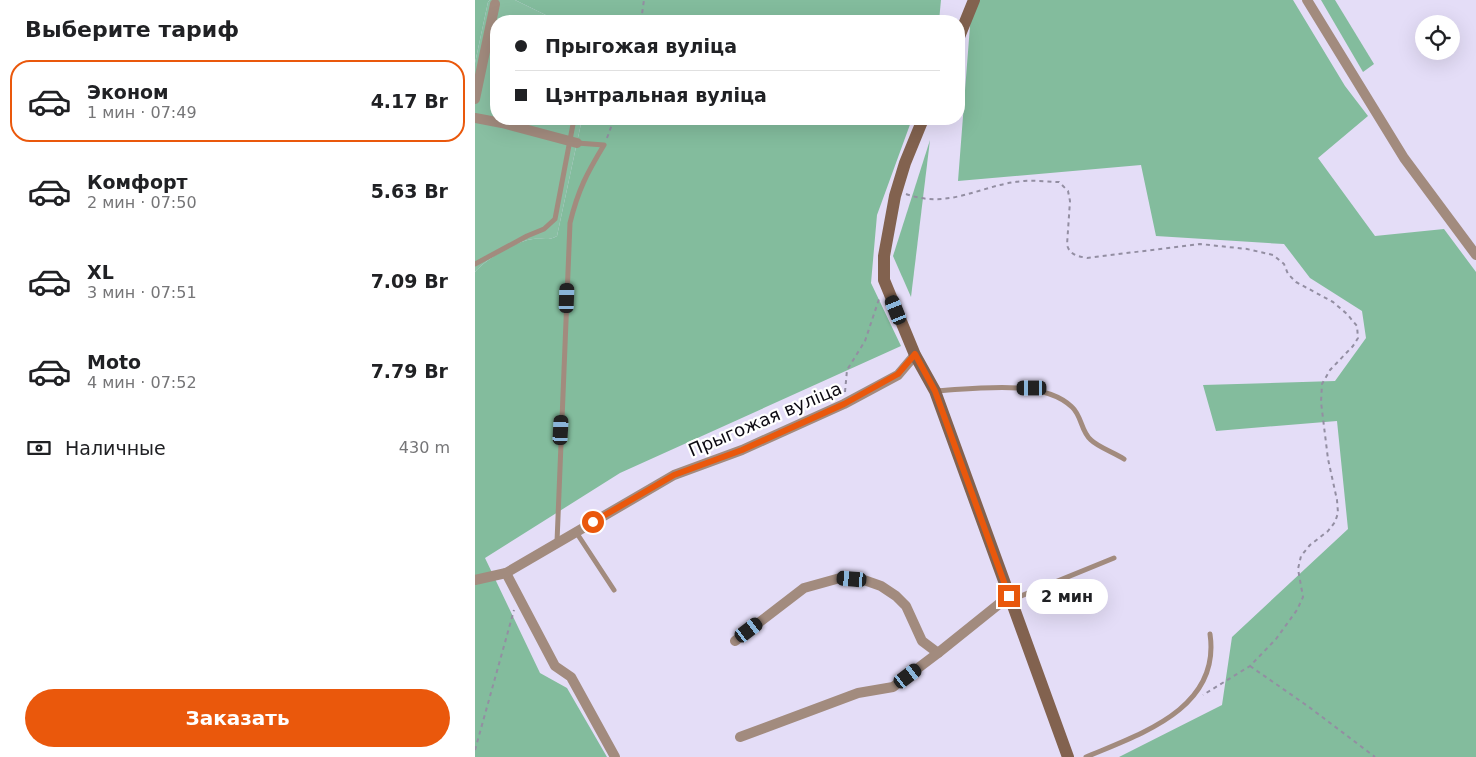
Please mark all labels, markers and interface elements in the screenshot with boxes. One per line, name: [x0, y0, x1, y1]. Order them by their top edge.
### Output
map controls: [1415, 15, 1460, 60]
button: locate: [1415, 15, 1460, 60]
text: Выберите тариф: [25, 17, 239, 42]
text: Прыгожая вуліца: [545, 35, 737, 57]
icon: car: [27, 79, 72, 124]
text: Эконом: [87, 81, 169, 103]
text: Цэнтральная вуліца: [545, 84, 767, 106]
text: 4.17 Br: [371, 90, 448, 112]
text: 1 мин · 07:49: [87, 103, 197, 122]
icon: car: [27, 169, 72, 214]
text: Комфорт: [87, 171, 188, 193]
text: 5.63 Br: [371, 180, 448, 202]
text: 2 мин · 07:50: [87, 193, 197, 212]
icon: car: [27, 259, 72, 304]
text: XL: [87, 261, 114, 283]
text: 7.09 Br: [371, 270, 448, 292]
text: 3 мин · 07:51: [87, 283, 197, 302]
car: [558, 283, 575, 313]
car: [883, 293, 908, 327]
icon: car: [27, 349, 72, 394]
text: Moto: [87, 351, 141, 373]
text: 7.79 Br: [371, 360, 448, 382]
text: 4 мин · 07:52: [87, 373, 197, 392]
street label: Прыгожая вуліца: [685, 377, 845, 461]
car: [1017, 381, 1047, 396]
car: [552, 415, 569, 445]
icon: cash: [25, 434, 53, 462]
text: Наличные: [65, 437, 166, 459]
text: 430 m: [399, 438, 450, 457]
route start: [582, 511, 604, 533]
car: [836, 570, 867, 588]
callout: 2 мин: [1027, 578, 1109, 614]
route end: [998, 585, 1020, 607]
text: 2 мин: [1041, 587, 1093, 606]
car: [732, 615, 765, 645]
car: [891, 661, 924, 691]
button: Заказать: [25, 689, 450, 747]

